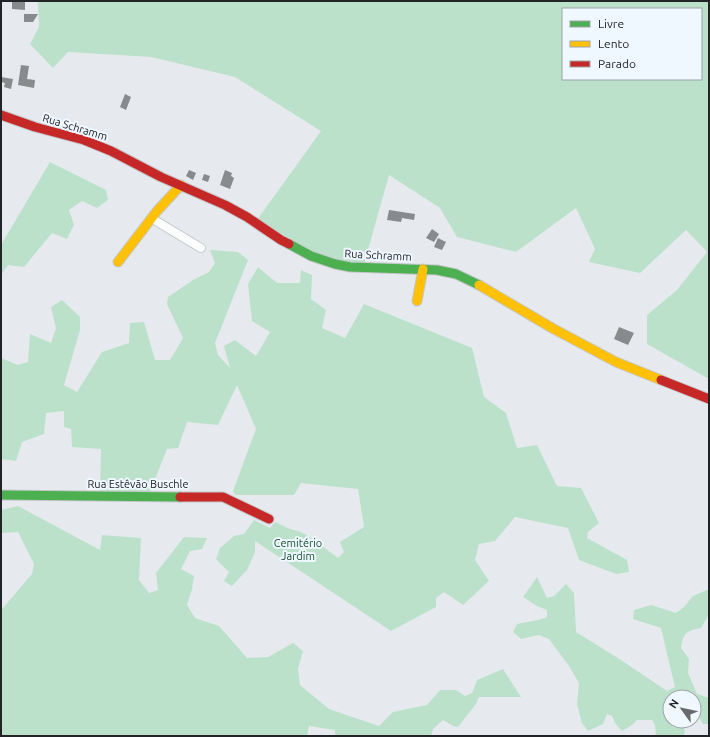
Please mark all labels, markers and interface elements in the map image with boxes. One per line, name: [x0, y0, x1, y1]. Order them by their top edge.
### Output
legend: [562, 8, 702, 80]
text: Livre: [598, 17, 624, 30]
text: Lento: [598, 37, 629, 50]
text: Parado: [598, 57, 636, 70]
street label: Rua Schramm: [41, 111, 109, 143]
street label: Rua Schramm: [344, 247, 412, 263]
street label: Rua Estêvão Buschle: [88, 478, 188, 490]
park label: Cemitério Jardim: [274, 537, 322, 562]
north arrow: [662, 689, 702, 729]
text: N: [666, 697, 681, 710]

